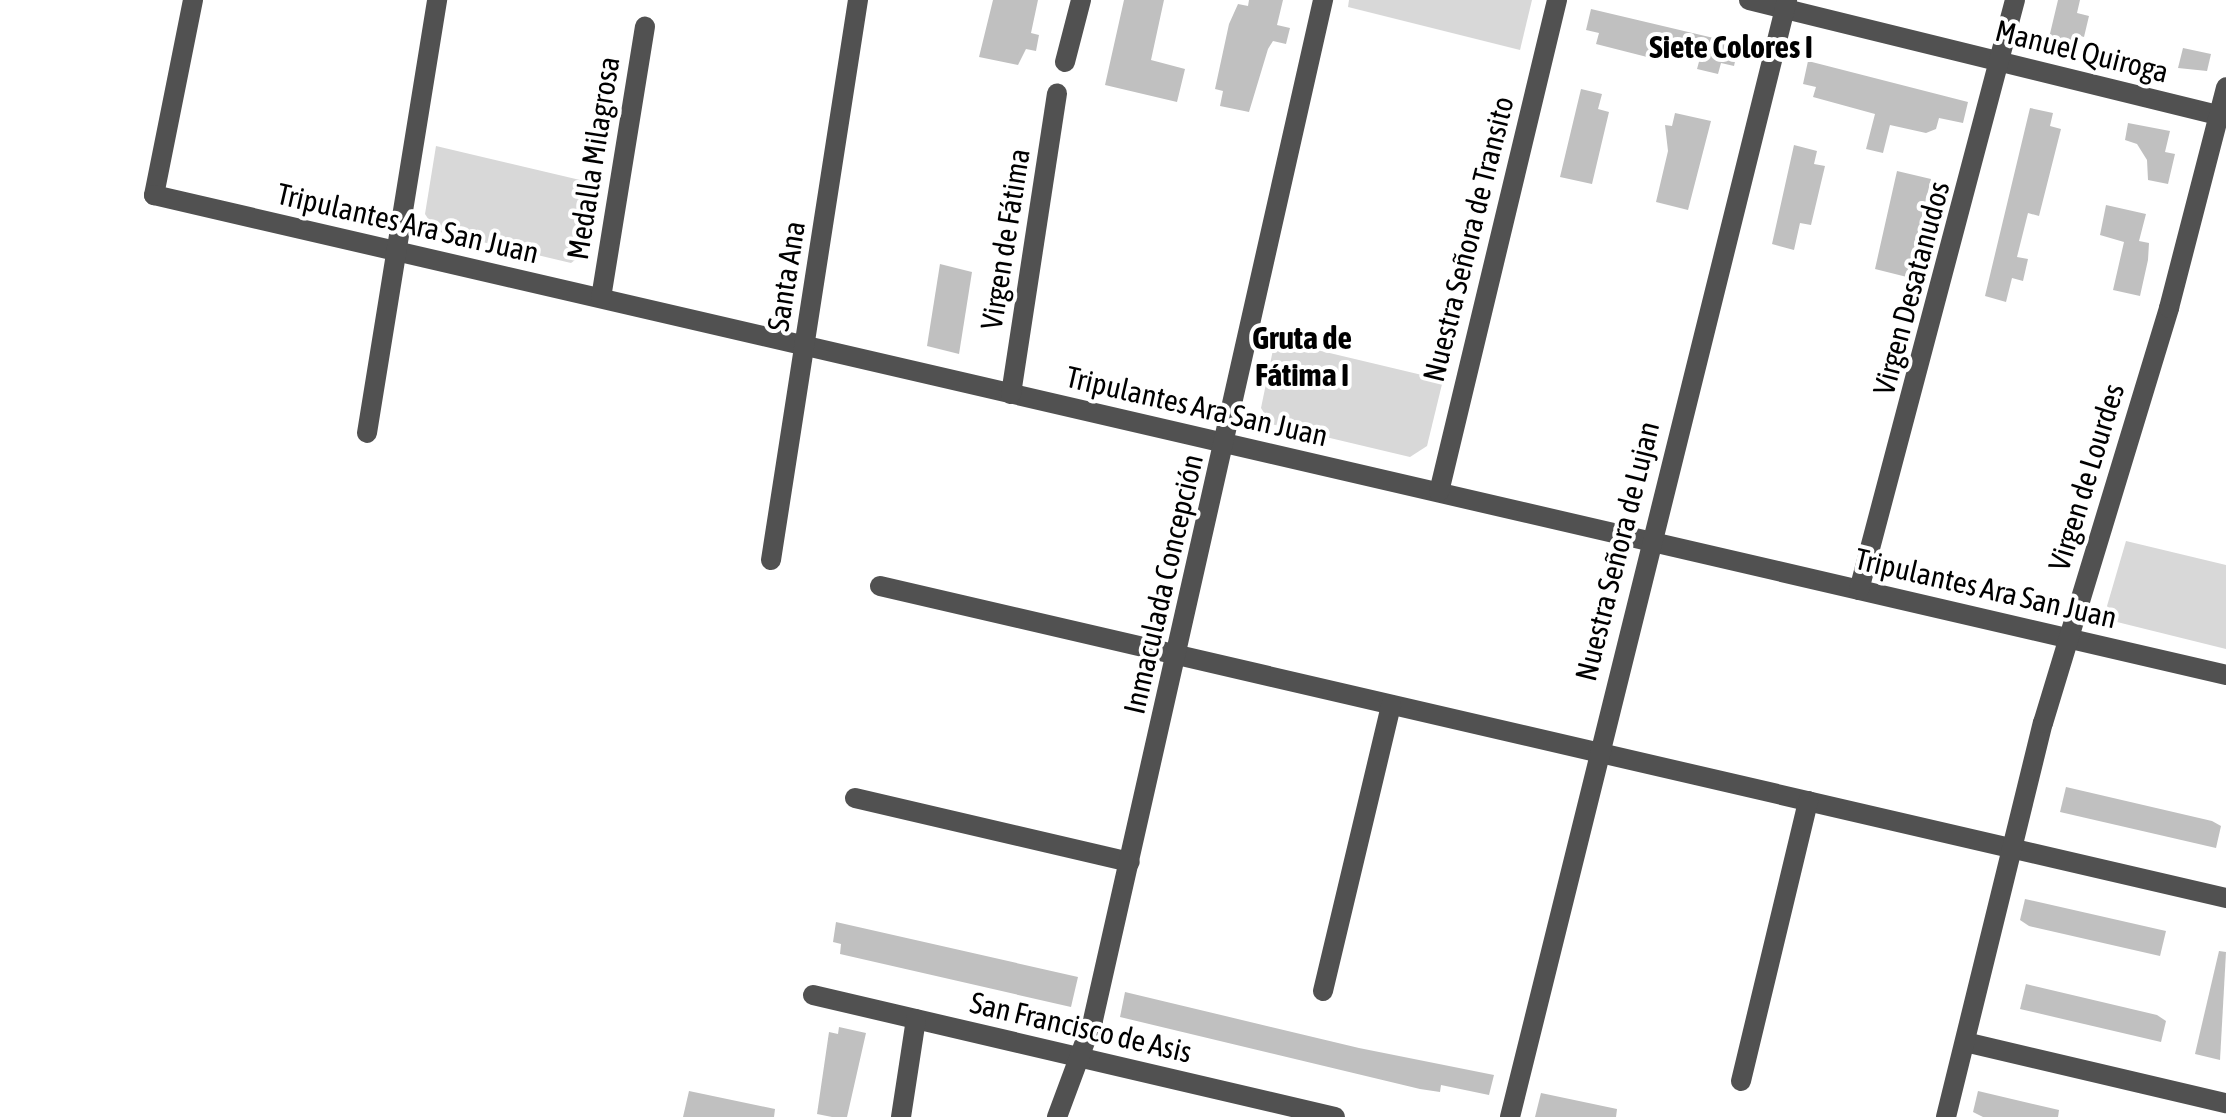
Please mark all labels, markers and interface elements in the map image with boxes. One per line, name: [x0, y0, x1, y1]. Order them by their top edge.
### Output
street label: Manuel Quiroga: [1992, 12, 2172, 90]
district label: Siete Colores I: [1649, 28, 1813, 66]
street label: Medalla Milagrosa: [559, 54, 627, 262]
street label: Nuestra Señora de Transito: [1415, 93, 1521, 385]
street label: Virgen de Fátima: [973, 146, 1037, 332]
street label: Tripulantes Ara San Juan: [274, 175, 542, 271]
street label: Virgen Desatanudos: [1865, 177, 1957, 399]
street label: Santa Ana: [760, 218, 812, 334]
district label: Gruta de Fátima I: [1252, 320, 1352, 395]
street label: Tripulantes Ara San Juan: [1063, 358, 1331, 454]
street label: Virgen de Lourdes: [2040, 379, 2132, 575]
street label: Nuestra Señora de Lujan: [1567, 418, 1667, 684]
street label: Inmaculada Concepción: [1116, 451, 1210, 717]
street label: Tripulantes Ara San Juan: [1852, 540, 2120, 636]
street label: San Francisco de Asis: [967, 984, 1195, 1070]

